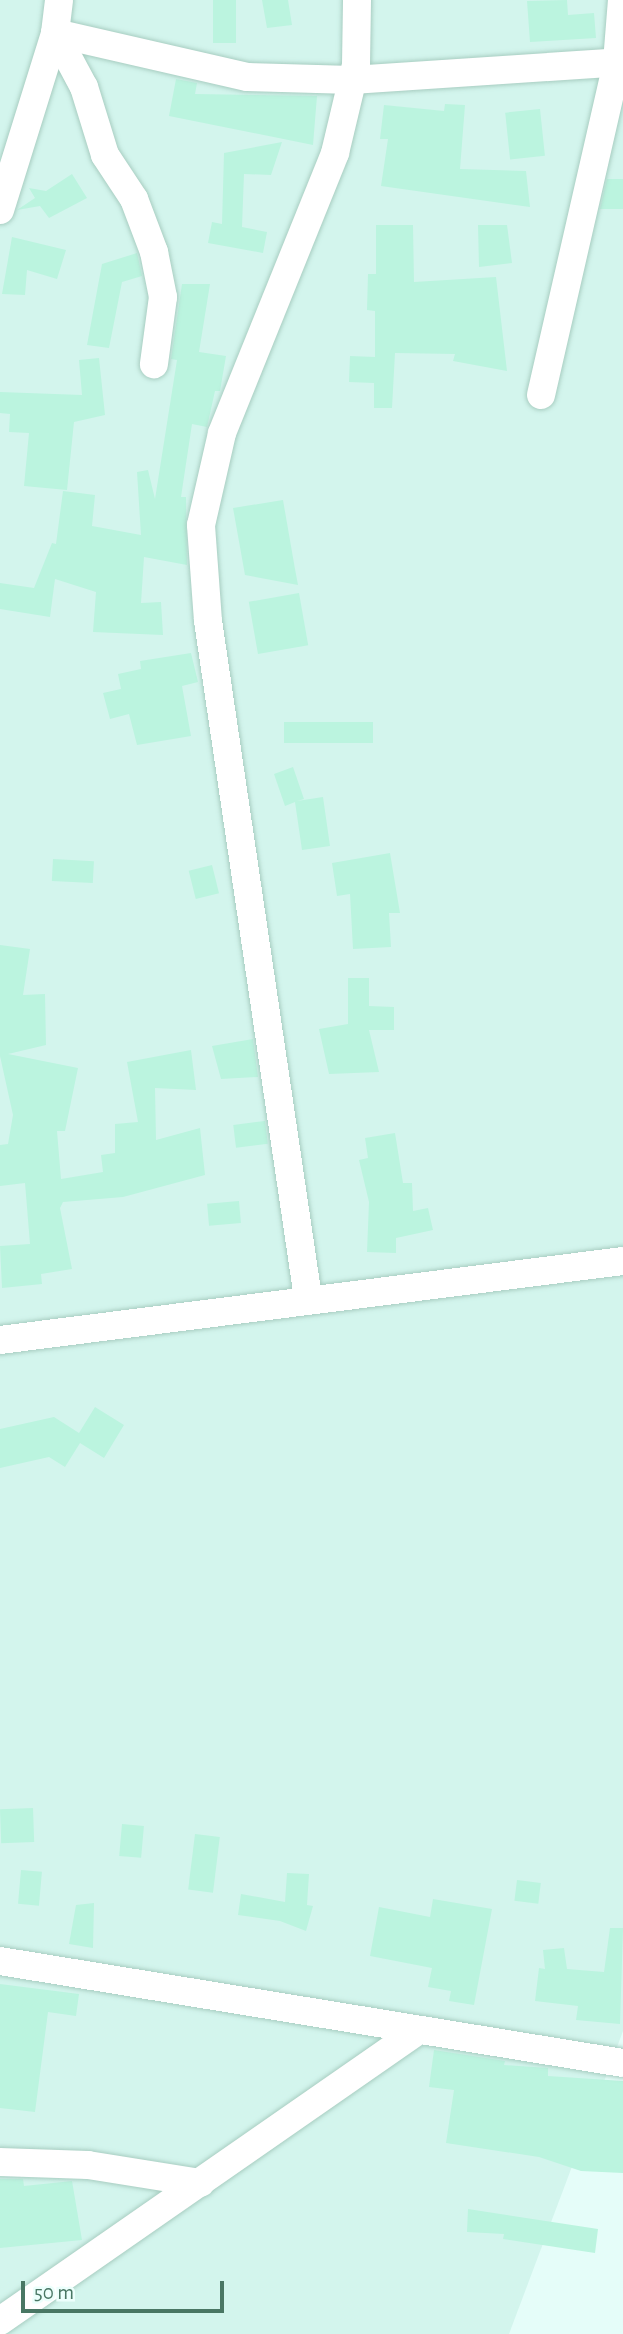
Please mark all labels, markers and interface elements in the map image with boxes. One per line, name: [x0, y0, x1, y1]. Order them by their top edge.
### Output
scale bar: [24, 2268, 228, 2312]
text: 50 m: [34, 2282, 74, 2303]

